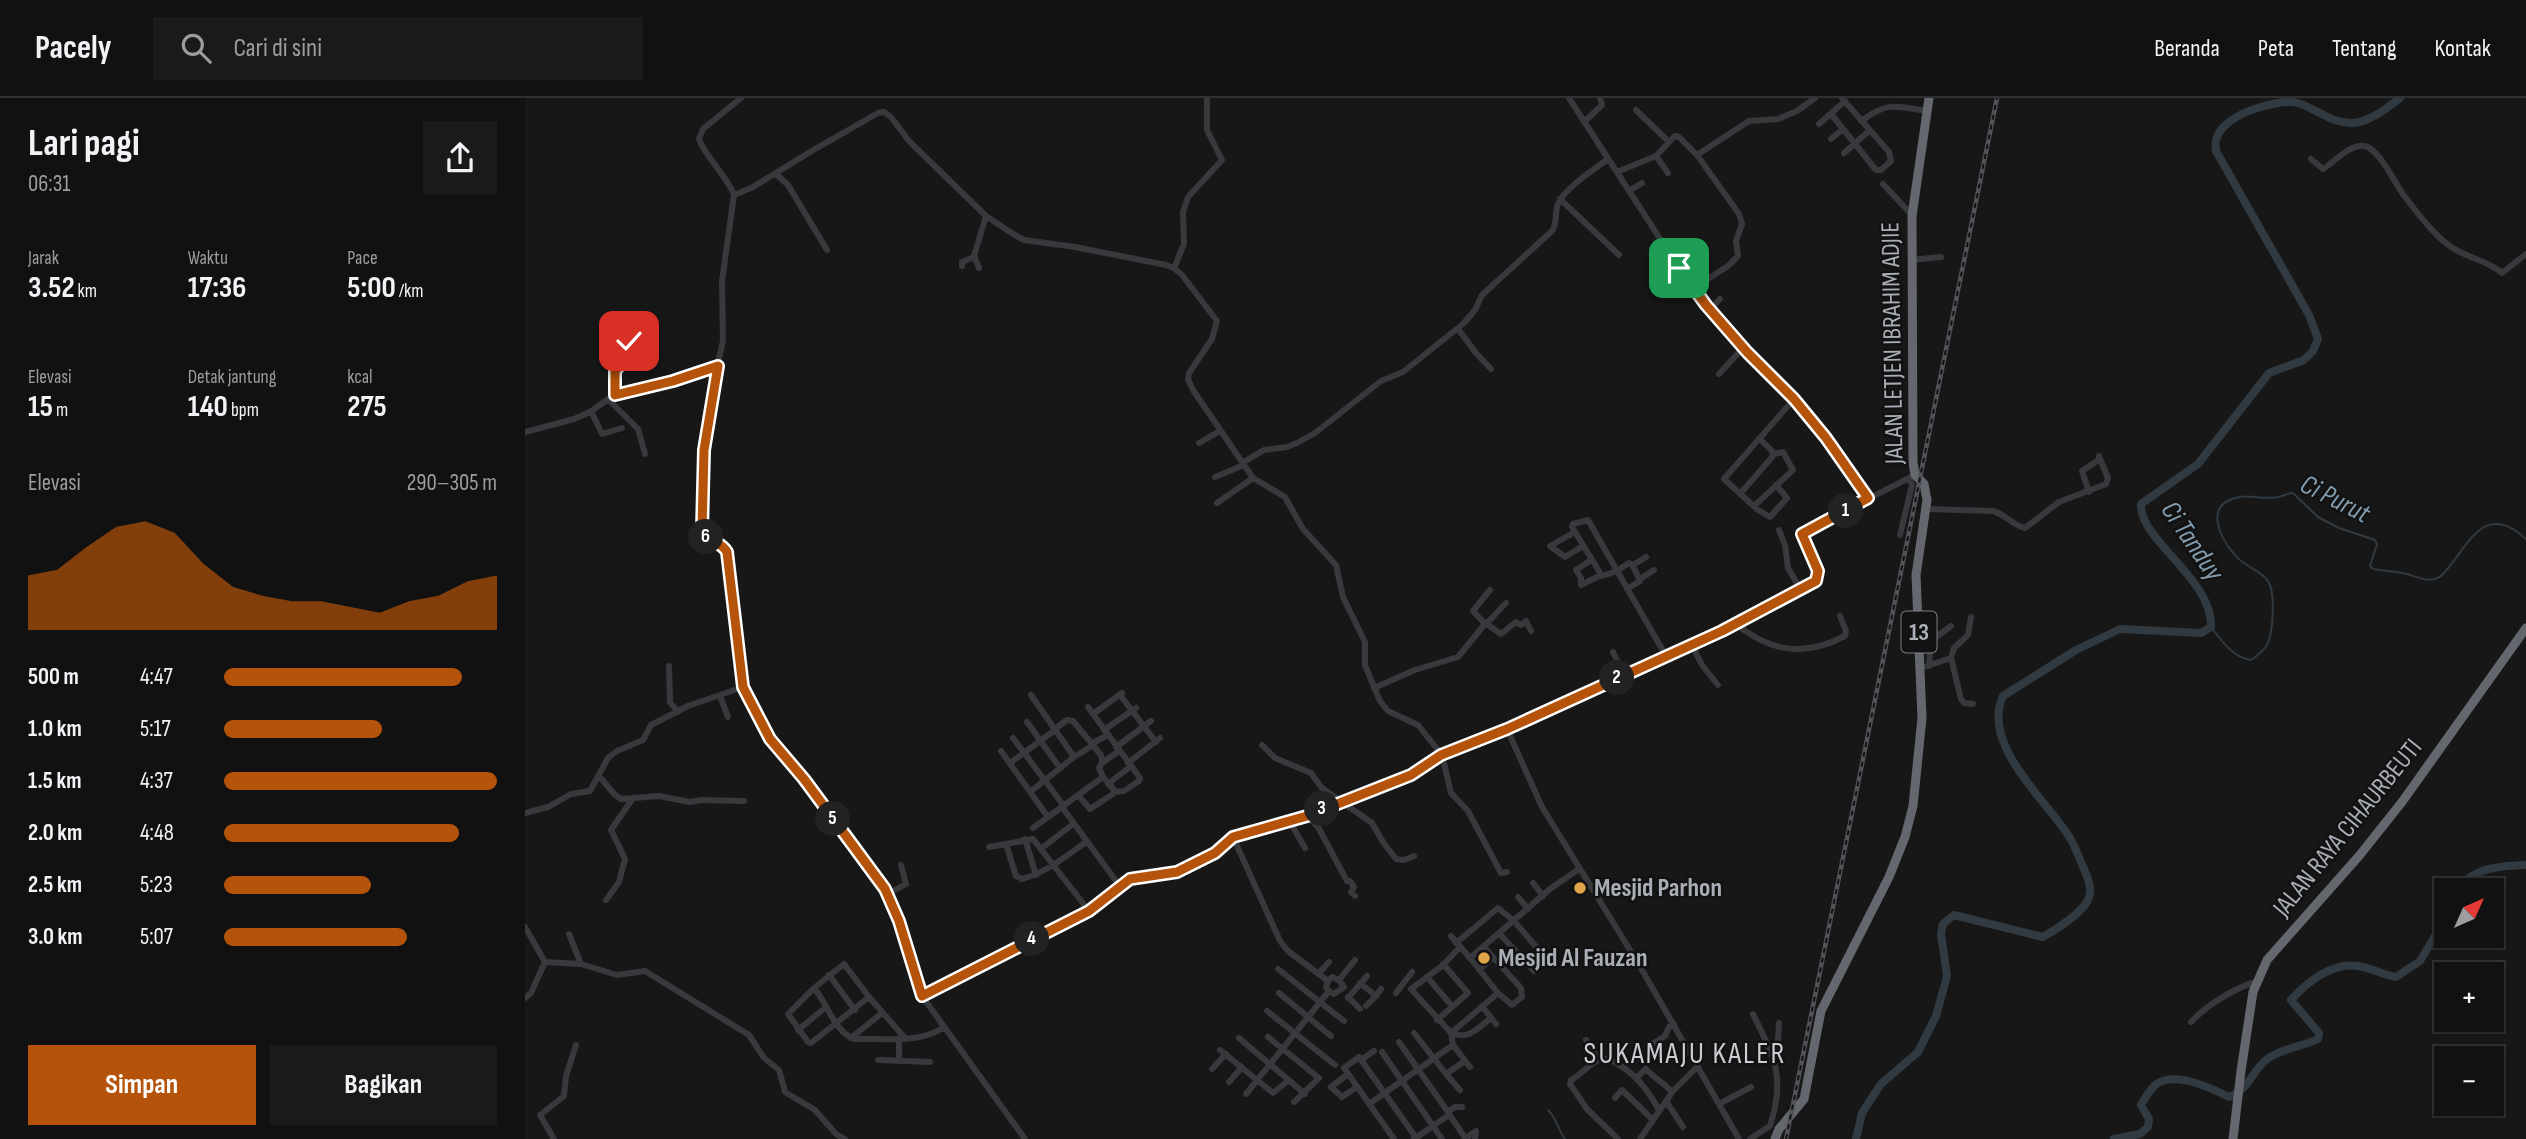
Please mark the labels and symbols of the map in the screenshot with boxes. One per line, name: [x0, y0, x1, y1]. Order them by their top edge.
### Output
street label: JALAN LETJEN IBRAHIM ADJIE: [1875, 222, 1911, 465]
pin: [1649, 238, 1709, 298]
pin: [599, 311, 659, 371]
water label: Ci Purut: [2295, 468, 2376, 531]
pin: 1: [1829, 494, 1863, 528]
water label: Ci Tanduy: [2154, 495, 2231, 588]
pin: 6: [689, 520, 723, 555]
road number: 13: [1901, 612, 1937, 652]
pin: 2: [1599, 660, 1635, 696]
street label: JALAN RAYA CIHAURBEUTI: [2266, 733, 2429, 924]
pin: 3: [1305, 792, 1339, 826]
pin: 5: [815, 802, 851, 836]
place label: Mesjid Parhon: [1594, 873, 1722, 904]
north arrow: [2434, 878, 2504, 948]
marker: Mesjid Parhon: [1572, 880, 1588, 896]
pin: 4: [1015, 922, 1049, 956]
place label: Mesjid Al Fauzan: [1498, 943, 1648, 974]
marker: Mesjid Al Fauzan: [1476, 950, 1492, 966]
district label: SUKAMAJU KALER: [1584, 1036, 1786, 1072]

